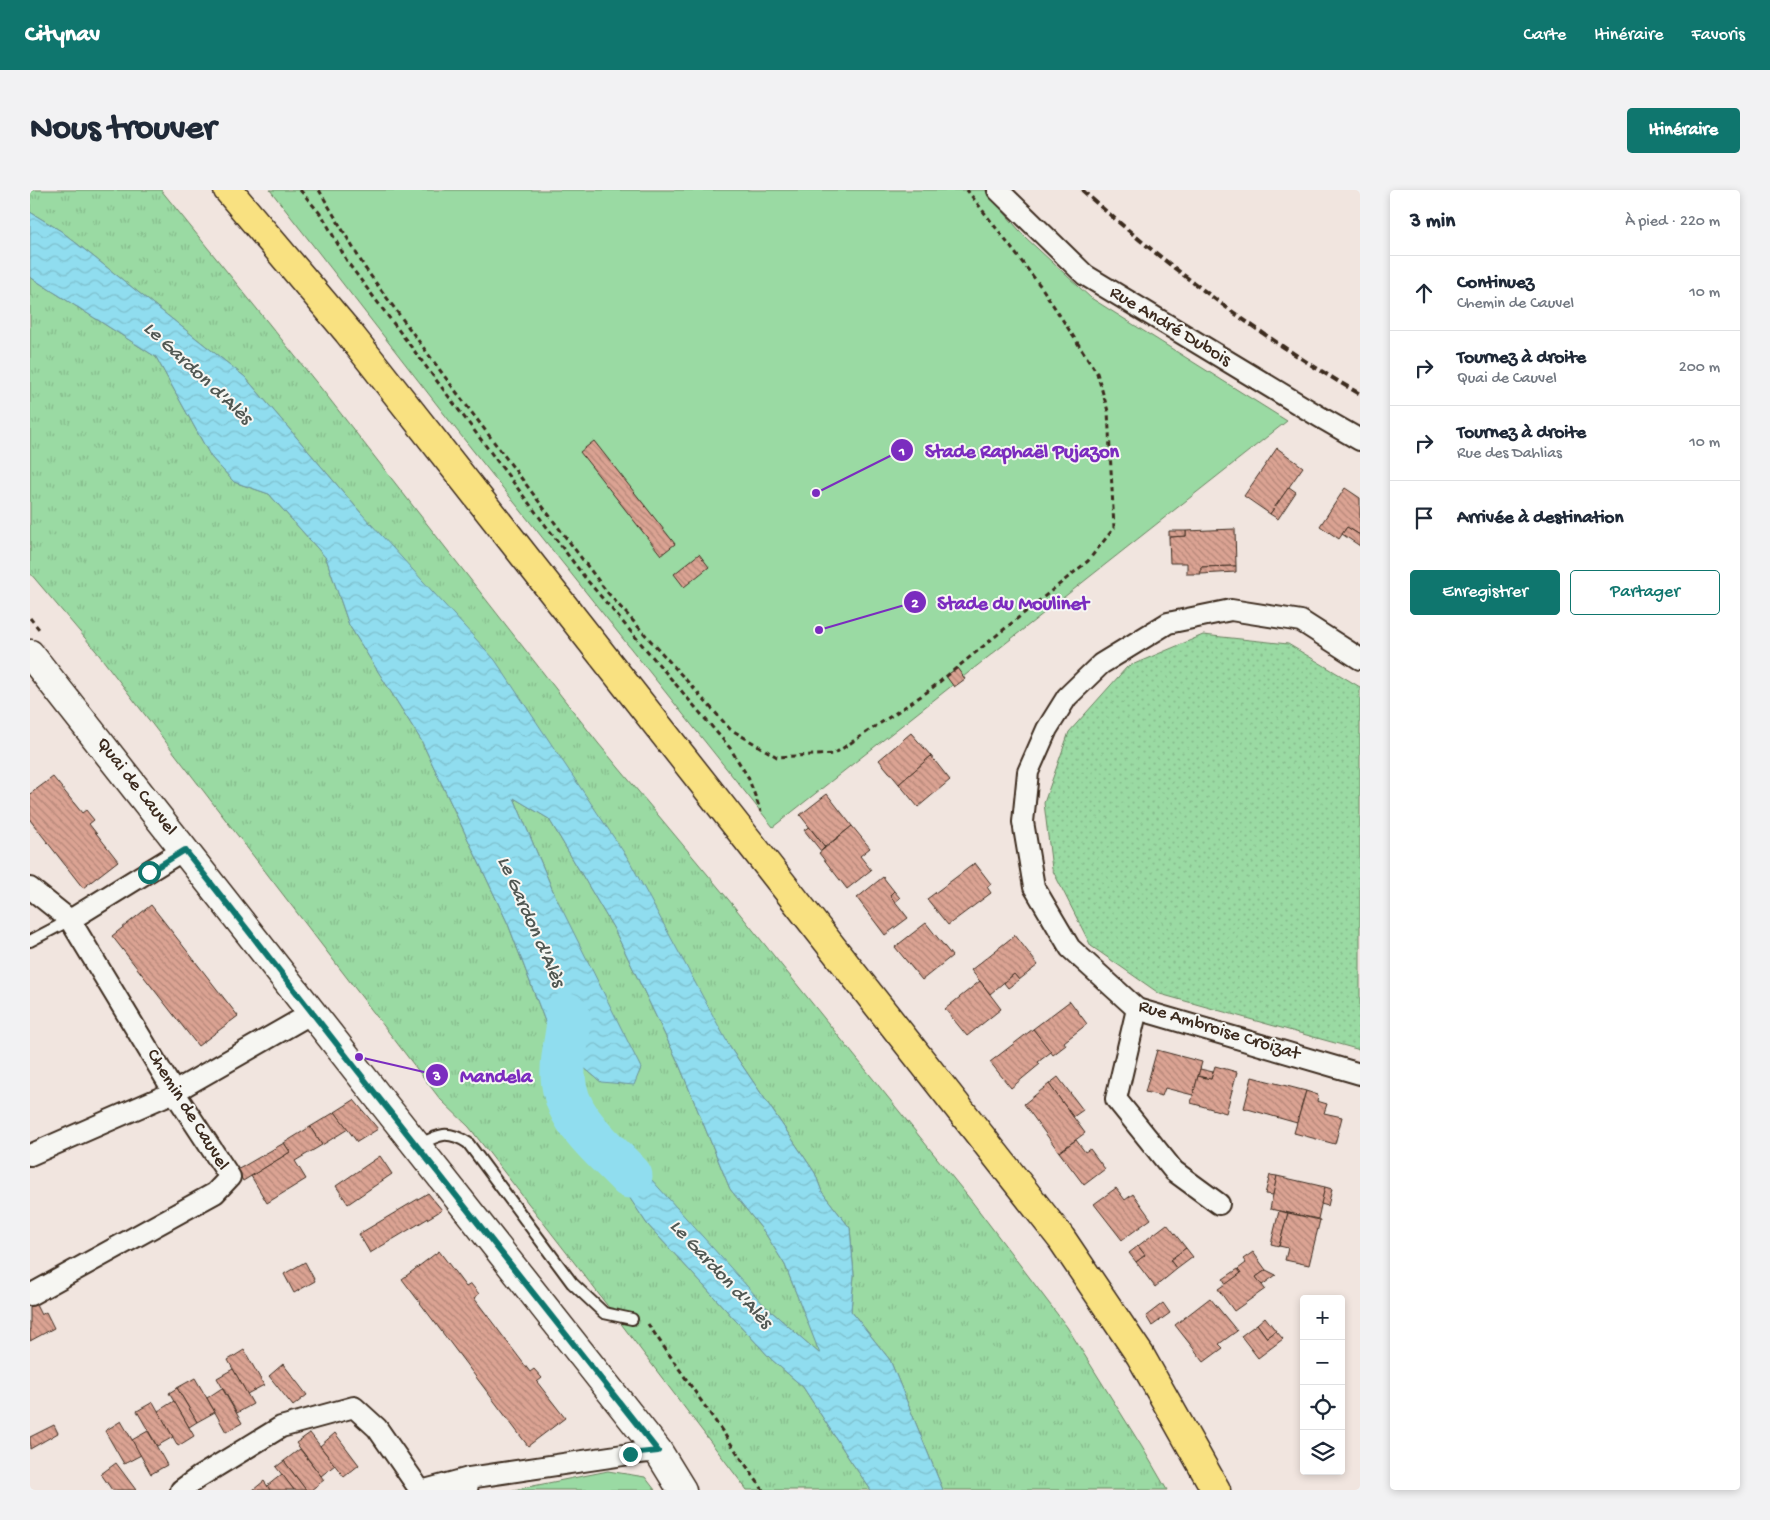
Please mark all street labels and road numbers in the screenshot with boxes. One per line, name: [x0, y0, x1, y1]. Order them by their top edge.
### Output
street label: Rue André Dubois: [1105, 282, 1236, 373]
street label: Quai de Cauvel: [90, 733, 182, 841]
street label: Rue Ambroise Croizat: [1135, 996, 1305, 1067]
street label: Chemin de Cauvel: [140, 1045, 234, 1175]

